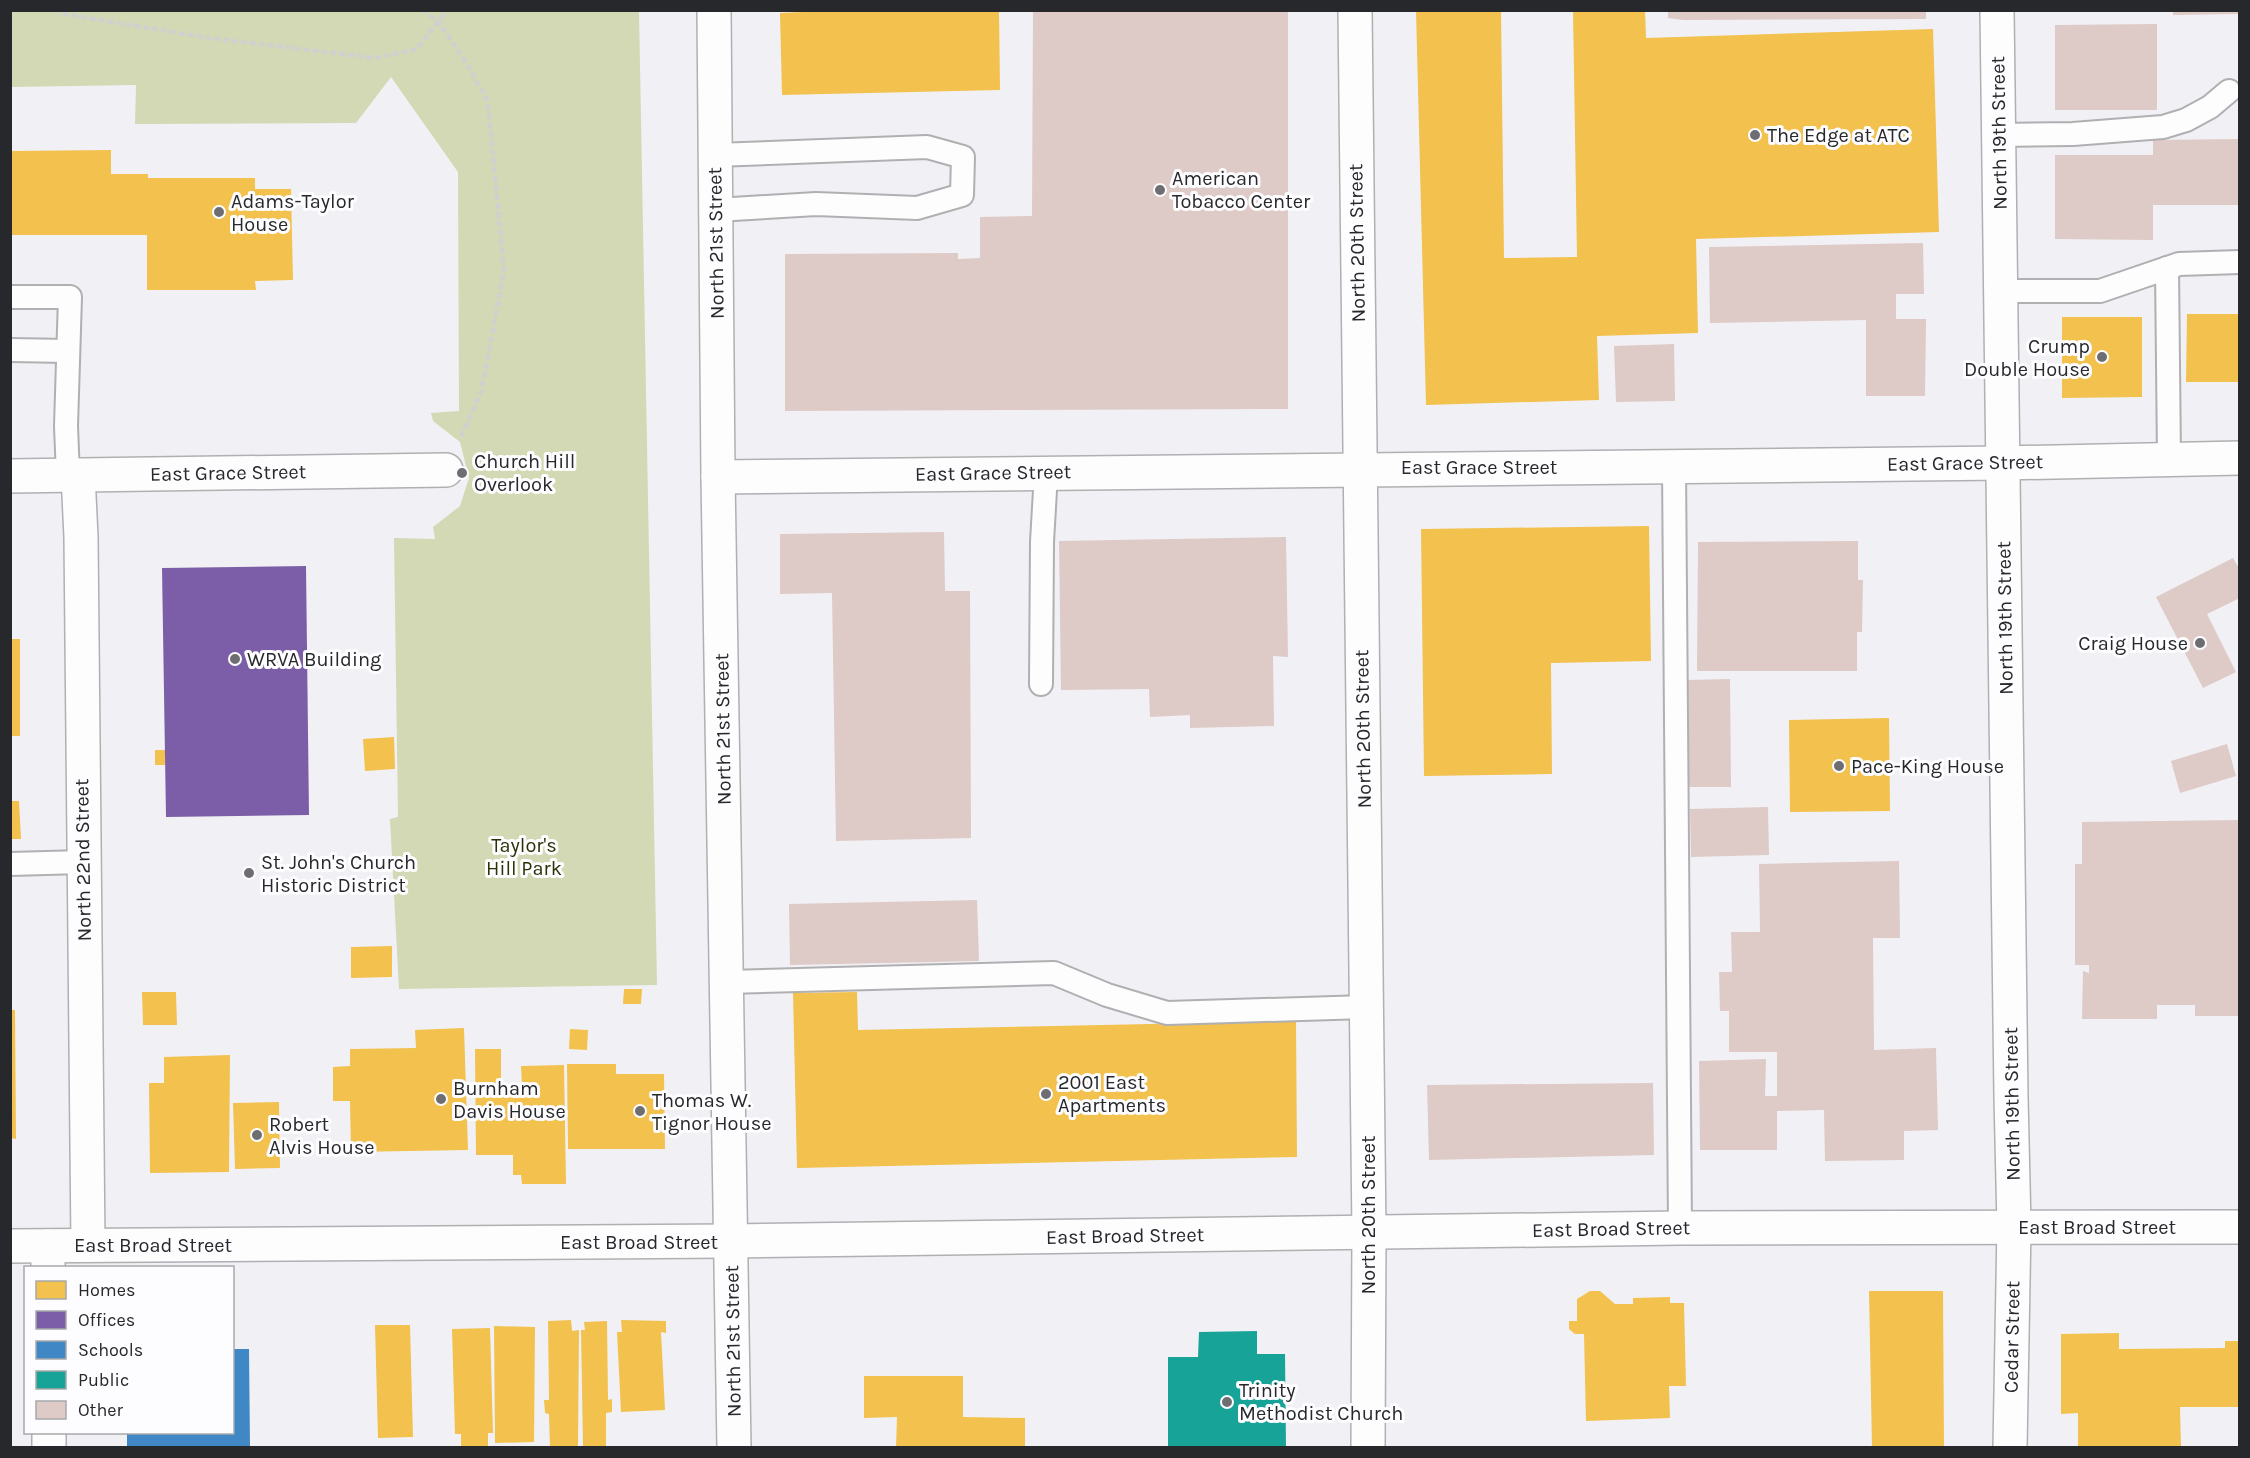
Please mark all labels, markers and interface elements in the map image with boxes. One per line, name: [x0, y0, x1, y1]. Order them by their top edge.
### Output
street label: North 19th Street: [1986, 56, 2012, 210]
place label: The Edge at ATC: [1767, 124, 1910, 147]
marker: The Edge at ATC: [1748, 128, 1762, 142]
street label: North 20th Street: [1344, 163, 1370, 323]
street label: North 21st Street: [703, 166, 729, 319]
place label: American Tobacco Center: [1172, 167, 1311, 213]
marker: American Tobacco Center: [1153, 183, 1167, 197]
place label: Adams-Taylor House: [231, 190, 355, 236]
marker: Adams-Taylor House: [212, 205, 226, 219]
place label: Crump Double House: [1964, 335, 2090, 381]
marker: Crump Double House: [2095, 350, 2109, 364]
place label: Church Hill Overlook: [474, 450, 575, 496]
street label: East Grace Street: [1887, 450, 2044, 476]
street label: East Grace Street: [1401, 456, 1558, 479]
street label: East Grace Street: [150, 460, 307, 486]
street label: East Grace Street: [915, 460, 1072, 486]
marker: Church Hill Overlook: [455, 466, 469, 480]
street label: North 19th Street: [1992, 541, 2018, 695]
place label: Craig House: [2078, 632, 2188, 655]
marker: Craig House: [2193, 636, 2207, 650]
place label: WRVA Building: [247, 648, 381, 671]
street label: North 20th Street: [1350, 649, 1376, 809]
marker: WRVA Building: [228, 652, 242, 666]
street label: North 21st Street: [710, 652, 736, 805]
place label: Pace-King House: [1851, 755, 2004, 778]
marker: Pace-King House: [1832, 759, 1846, 773]
street label: North 22nd Street: [70, 778, 96, 942]
park label: Taylor's Hill Park: [486, 834, 562, 880]
place label: St. John's Church Historic District: [261, 851, 416, 897]
marker: St. John's Church Historic District: [242, 866, 256, 880]
street label: North 19th Street: [1999, 1027, 2025, 1181]
place label: 2001 East Apartments: [1058, 1071, 1166, 1117]
place label: Burnham Davis House: [453, 1077, 566, 1123]
marker: 2001 East Apartments: [1039, 1087, 1053, 1101]
place label: Thomas W. Tignor House: [652, 1089, 771, 1135]
marker: Burnham Davis House: [434, 1092, 448, 1106]
marker: Thomas W. Tignor House: [633, 1104, 647, 1118]
place label: Robert Alvis House: [269, 1113, 375, 1159]
marker: Robert Alvis House: [250, 1128, 264, 1142]
street label: North 20th Street: [1357, 1135, 1380, 1294]
street label: East Broad Street: [1532, 1216, 1691, 1242]
street label: East Broad Street: [2018, 1216, 2177, 1239]
street label: East Broad Street: [1046, 1223, 1205, 1249]
street label: East Broad Street: [560, 1231, 719, 1254]
street label: East Broad Street: [74, 1234, 233, 1257]
street label: North 21st Street: [720, 1264, 746, 1417]
legend: [24, 1266, 234, 1434]
text: Homes: [78, 1279, 135, 1301]
street label: Cedar Street: [2000, 1280, 2024, 1393]
text: Offices: [78, 1309, 135, 1331]
text: Schools: [78, 1339, 143, 1361]
text: Public: [78, 1369, 129, 1391]
place label: Trinity Methodist Church: [1239, 1379, 1403, 1425]
marker: Trinity Methodist Church: [1220, 1395, 1234, 1409]
text: Other: [78, 1399, 123, 1421]

